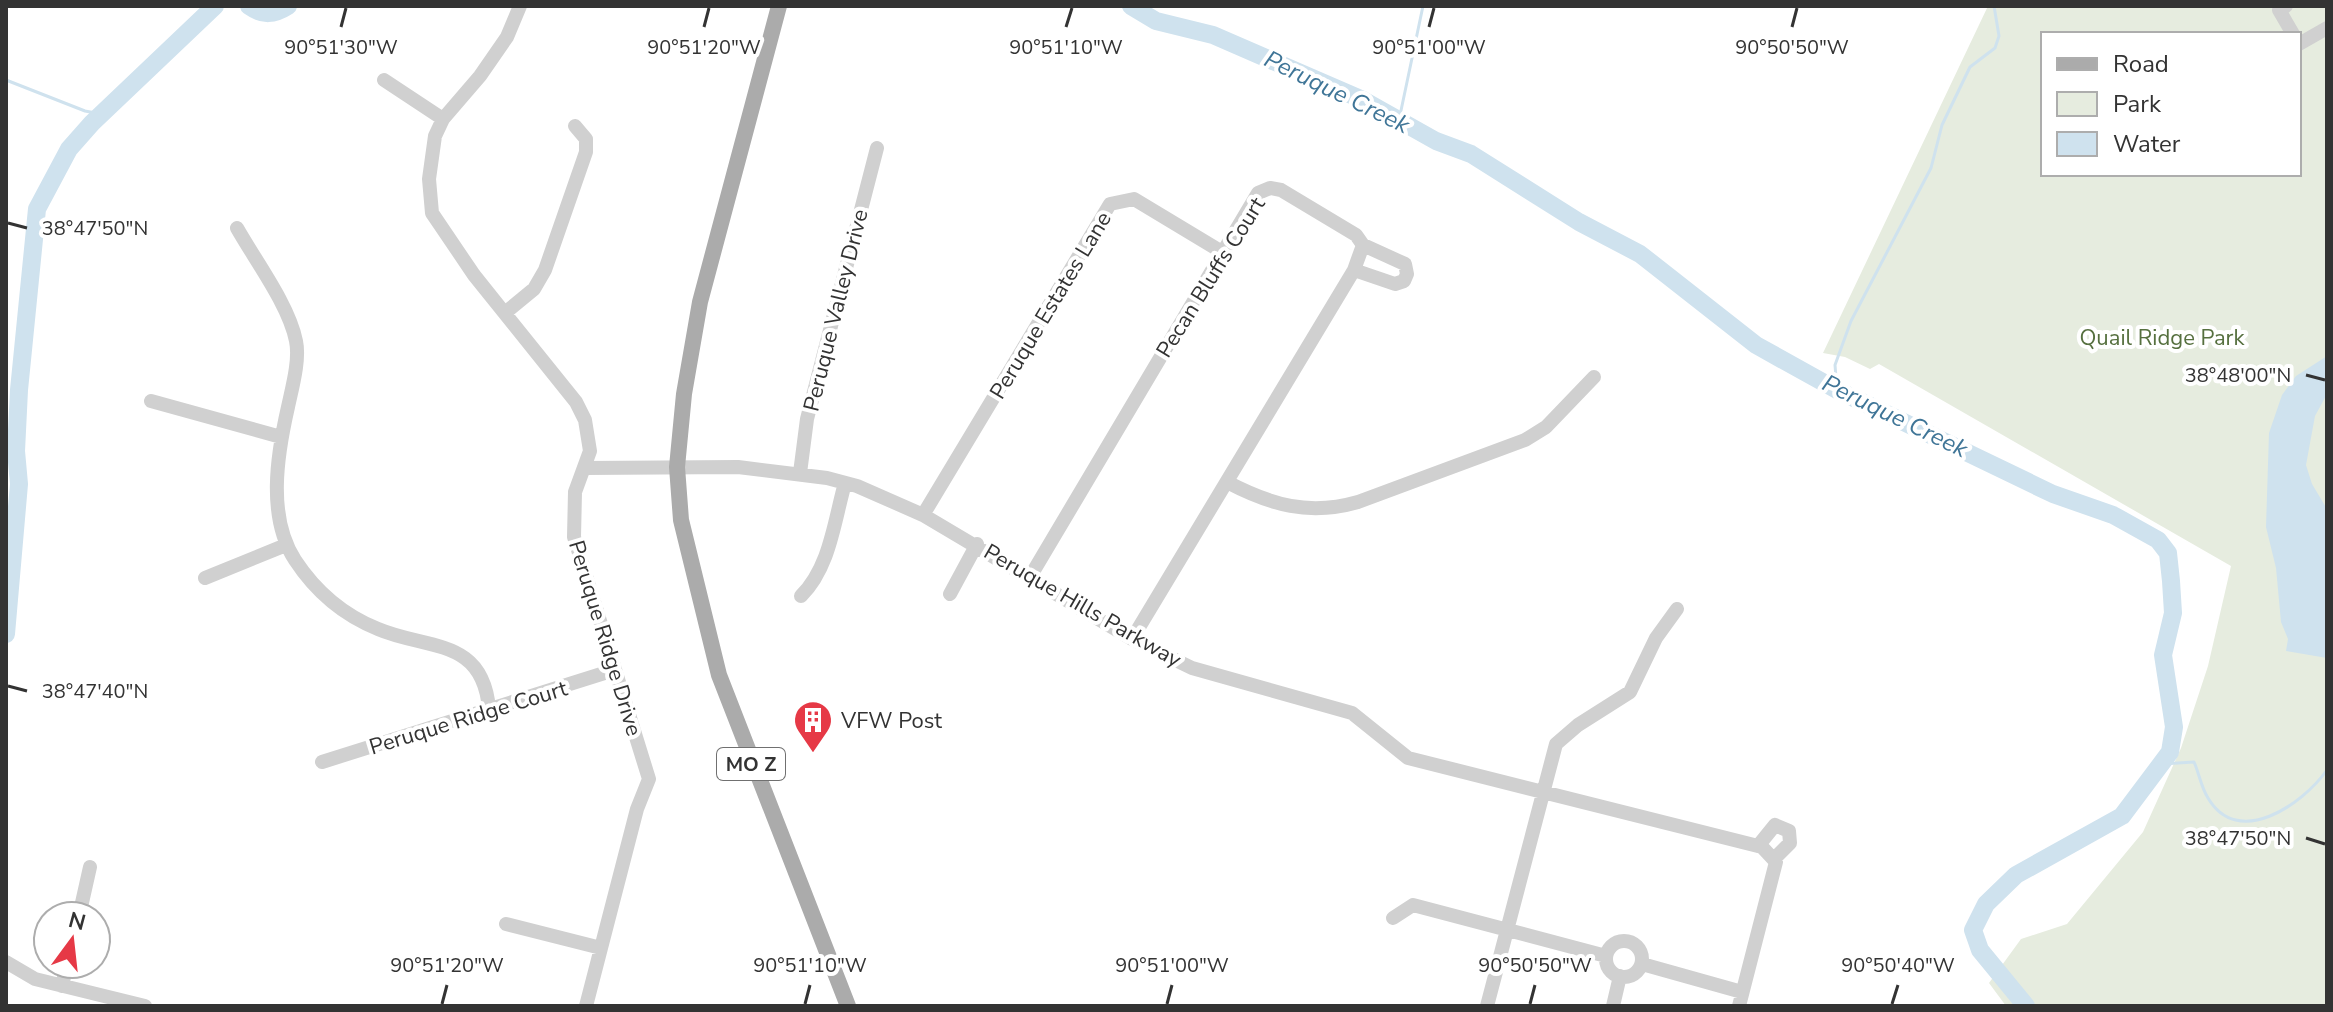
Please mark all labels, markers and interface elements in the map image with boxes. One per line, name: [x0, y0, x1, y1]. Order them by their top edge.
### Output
legend: [2041, 32, 2301, 176]
text: 90°51'30"W: [284, 34, 398, 61]
text: 90°51'20"W: [647, 34, 761, 61]
text: 90°51'10"W: [1009, 34, 1123, 61]
text: 90°51'00"W: [1372, 34, 1486, 61]
text: 90°50'50"W: [1735, 34, 1849, 61]
water label: Peruque Creek: [1259, 43, 1416, 141]
text: Road: [2113, 48, 2169, 80]
text: Park: [2113, 88, 2162, 120]
text: Water: [2113, 128, 2181, 160]
street label: Pecan Bluffs Court: [1149, 191, 1272, 363]
street label: Peruque Valley Drive: [796, 206, 876, 414]
street label: Peruque Estates Lane: [983, 206, 1119, 405]
text: 38°47'50"N: [42, 215, 148, 242]
park label: Quail Ridge Park: [2080, 323, 2245, 353]
text: 38°48'00"N: [2185, 362, 2291, 389]
water label: Peruque Creek: [1817, 367, 1974, 465]
street label: Peruque Ridge Drive: [561, 537, 649, 740]
street label: Peruque Hills Parkway: [978, 537, 1187, 675]
street label: Peruque Ridge Court: [366, 673, 571, 762]
text: 38°47'40"N: [42, 678, 148, 705]
building icon: VFW Post: [792, 699, 834, 754]
place label: VFW Post: [840, 706, 942, 736]
road number: MO Z: [717, 748, 785, 780]
text: 38°47'50"N: [2185, 825, 2291, 852]
north arrow: [32, 900, 112, 980]
text: N: [65, 905, 89, 938]
text: 90°51'20"W: [390, 952, 504, 979]
text: 90°51'10"W: [753, 952, 867, 979]
text: 90°51'00"W: [1115, 952, 1229, 979]
text: 90°50'50"W: [1478, 952, 1592, 979]
text: 90°50'40"W: [1841, 952, 1955, 979]

